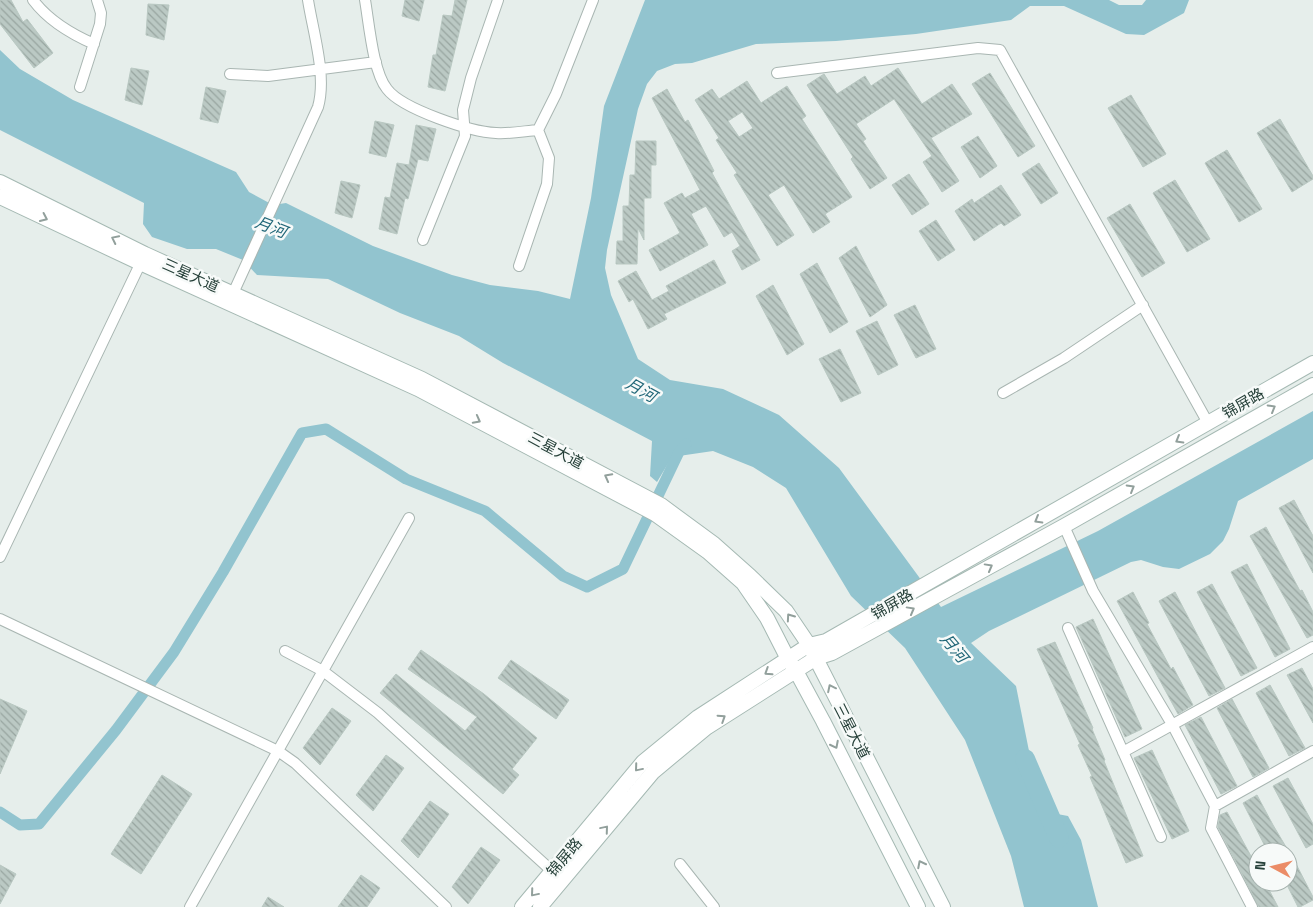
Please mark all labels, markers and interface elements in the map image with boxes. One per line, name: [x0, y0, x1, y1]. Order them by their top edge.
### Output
water label: 月河: [252, 211, 292, 244]
one-way arrow: [39, 212, 48, 222]
one-way arrow: [111, 235, 120, 245]
street label: 三星大道: [160, 254, 222, 296]
water label: 月河: [622, 373, 663, 408]
street label: 锦屏路: [1219, 384, 1267, 422]
one-way arrow: [1267, 404, 1276, 414]
one-way arrow: [472, 414, 481, 424]
street label: 三星大道: [525, 428, 587, 472]
one-way arrow: [1176, 433, 1185, 443]
one-way arrow: [604, 473, 613, 483]
one-way arrow: [1126, 484, 1135, 494]
one-way arrow: [1035, 514, 1044, 524]
one-way arrow: [984, 563, 993, 573]
street label: 锦屏路: [868, 585, 916, 623]
one-way arrow: [906, 606, 915, 616]
one-way arrow: [787, 613, 796, 623]
water label: 月河: [936, 629, 974, 669]
one-way arrow: [764, 666, 774, 675]
one-way arrow: [826, 684, 837, 693]
street label: 三星大道: [830, 700, 874, 762]
one-way arrow: [716, 715, 726, 724]
one-way arrow: [829, 740, 839, 749]
one-way arrow: [634, 763, 643, 772]
one-way arrow: [599, 826, 608, 835]
street label: 锦屏路: [542, 834, 586, 880]
north arrow: [1248, 842, 1298, 892]
one-way arrow: [917, 860, 927, 869]
text: N: [1251, 860, 1270, 871]
one-way arrow: [531, 887, 539, 896]

